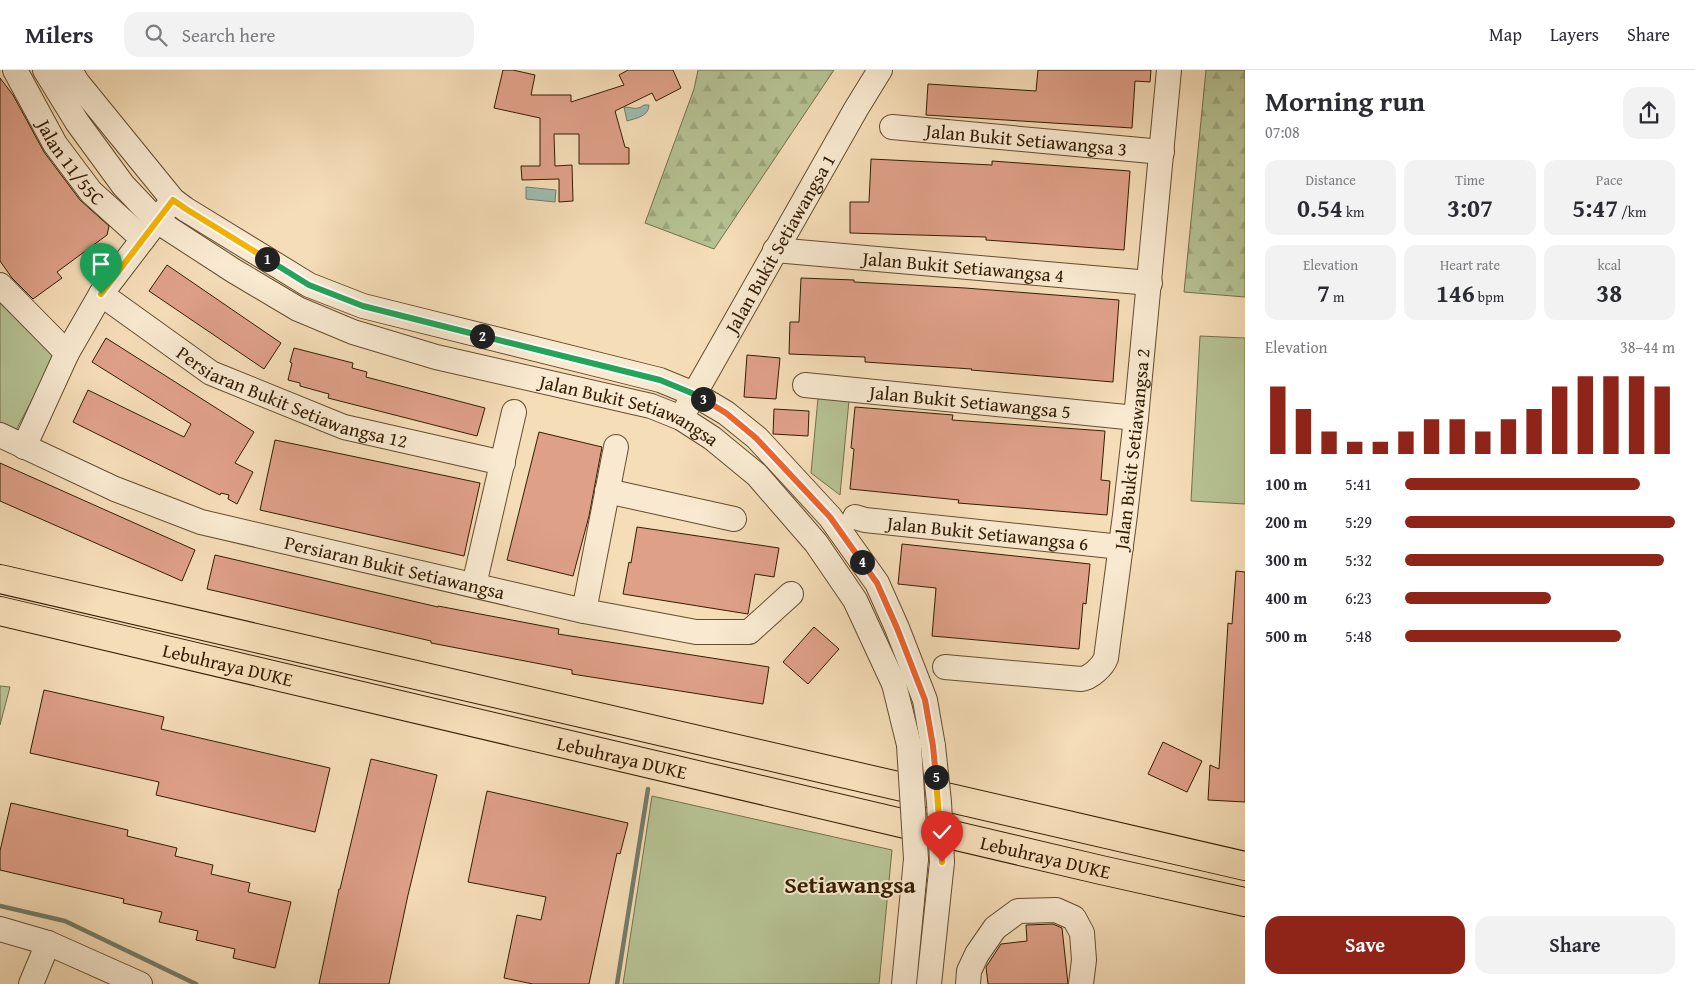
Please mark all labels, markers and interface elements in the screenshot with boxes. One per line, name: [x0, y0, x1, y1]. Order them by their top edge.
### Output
search box: [124, 12, 474, 57]
text: Milers: [25, 17, 94, 52]
icon: search: [142, 21, 170, 49]
text: Search here: [182, 21, 275, 49]
text: Map: [1489, 21, 1522, 48]
text: Layers: [1550, 21, 1599, 48]
text: Share: [1627, 21, 1670, 48]
text: Morning run: [1265, 80, 1425, 121]
button: share: [1623, 87, 1675, 139]
street label: Jalan 11/55C: [29, 113, 111, 212]
street label: Jalan Bukit Setiawangsa 3: [922, 116, 1128, 163]
text: 07:08: [1265, 120, 1300, 144]
street label: Jalan Bukit Setiawangsa 1: [717, 149, 842, 340]
text: Distance: [1306, 170, 1356, 190]
text: Time: [1455, 170, 1485, 190]
text: Pace: [1596, 170, 1623, 190]
text: 0.54: [1297, 190, 1343, 226]
text: 3:07: [1447, 190, 1493, 226]
text: 5:47: [1572, 190, 1618, 226]
text: km: [1343, 202, 1364, 222]
text: /km: [1618, 202, 1646, 222]
pin: [80, 243, 122, 294]
street label: Jalan Bukit Setiawangsa 4: [859, 244, 1065, 289]
pin: 1: [254, 246, 280, 272]
text: 1: [264, 249, 271, 269]
icon: arrive: [87, 250, 115, 278]
text: Elevation: [1303, 255, 1358, 275]
text: Heart rate: [1440, 255, 1500, 275]
text: kcal: [1597, 255, 1621, 275]
text: 7: [1317, 275, 1330, 311]
text: 146: [1436, 275, 1475, 311]
text: 38: [1596, 275, 1622, 311]
text: m: [1330, 287, 1344, 307]
text: bpm: [1475, 287, 1504, 307]
pin: 2: [470, 324, 494, 348]
text: 2: [479, 326, 486, 346]
text: Elevation: [1265, 335, 1328, 359]
text: 38–44 m: [1620, 335, 1675, 359]
street label: Persiaran Bukit Setiawangsa 12: [171, 339, 410, 455]
street label: Jalan Bukit Setiawangsa 2: [1106, 347, 1157, 553]
street label: Jalan Bukit Setiawangsa: [535, 367, 725, 452]
street label: Jalan Bukit Setiawangsa 5: [866, 377, 1072, 425]
pin: 3: [690, 386, 716, 412]
text: 3: [700, 389, 707, 409]
text: 100 m: [1265, 472, 1307, 496]
text: 5:41: [1345, 472, 1372, 496]
street label: Jalan Bukit Setiawangsa 6: [884, 508, 1090, 557]
text: 200 m: [1265, 510, 1307, 534]
text: 5:29: [1345, 510, 1372, 534]
street label: Persiaran Bukit Setiawangsa: [282, 528, 508, 606]
text: 300 m: [1265, 548, 1307, 572]
text: 5:32: [1345, 548, 1372, 572]
pin: 4: [850, 550, 874, 574]
text: 4: [859, 552, 866, 572]
text: 400 m: [1265, 586, 1307, 610]
text: 6:23: [1345, 586, 1372, 610]
text: 500 m: [1265, 624, 1307, 648]
text: 5:48: [1345, 624, 1372, 648]
street label: Lebuhraya DUKE: [160, 636, 296, 694]
street label: Lebuhraya DUKE: [554, 728, 690, 786]
pin: 5: [924, 764, 948, 790]
text: 5: [933, 767, 940, 787]
pin: [921, 811, 963, 862]
icon: check: [928, 818, 956, 846]
street label: Lebuhraya DUKE: [978, 828, 1114, 886]
district label: Setiawangsa: [784, 867, 916, 902]
button: Save: [1265, 916, 1465, 974]
button: Share: [1475, 916, 1675, 974]

